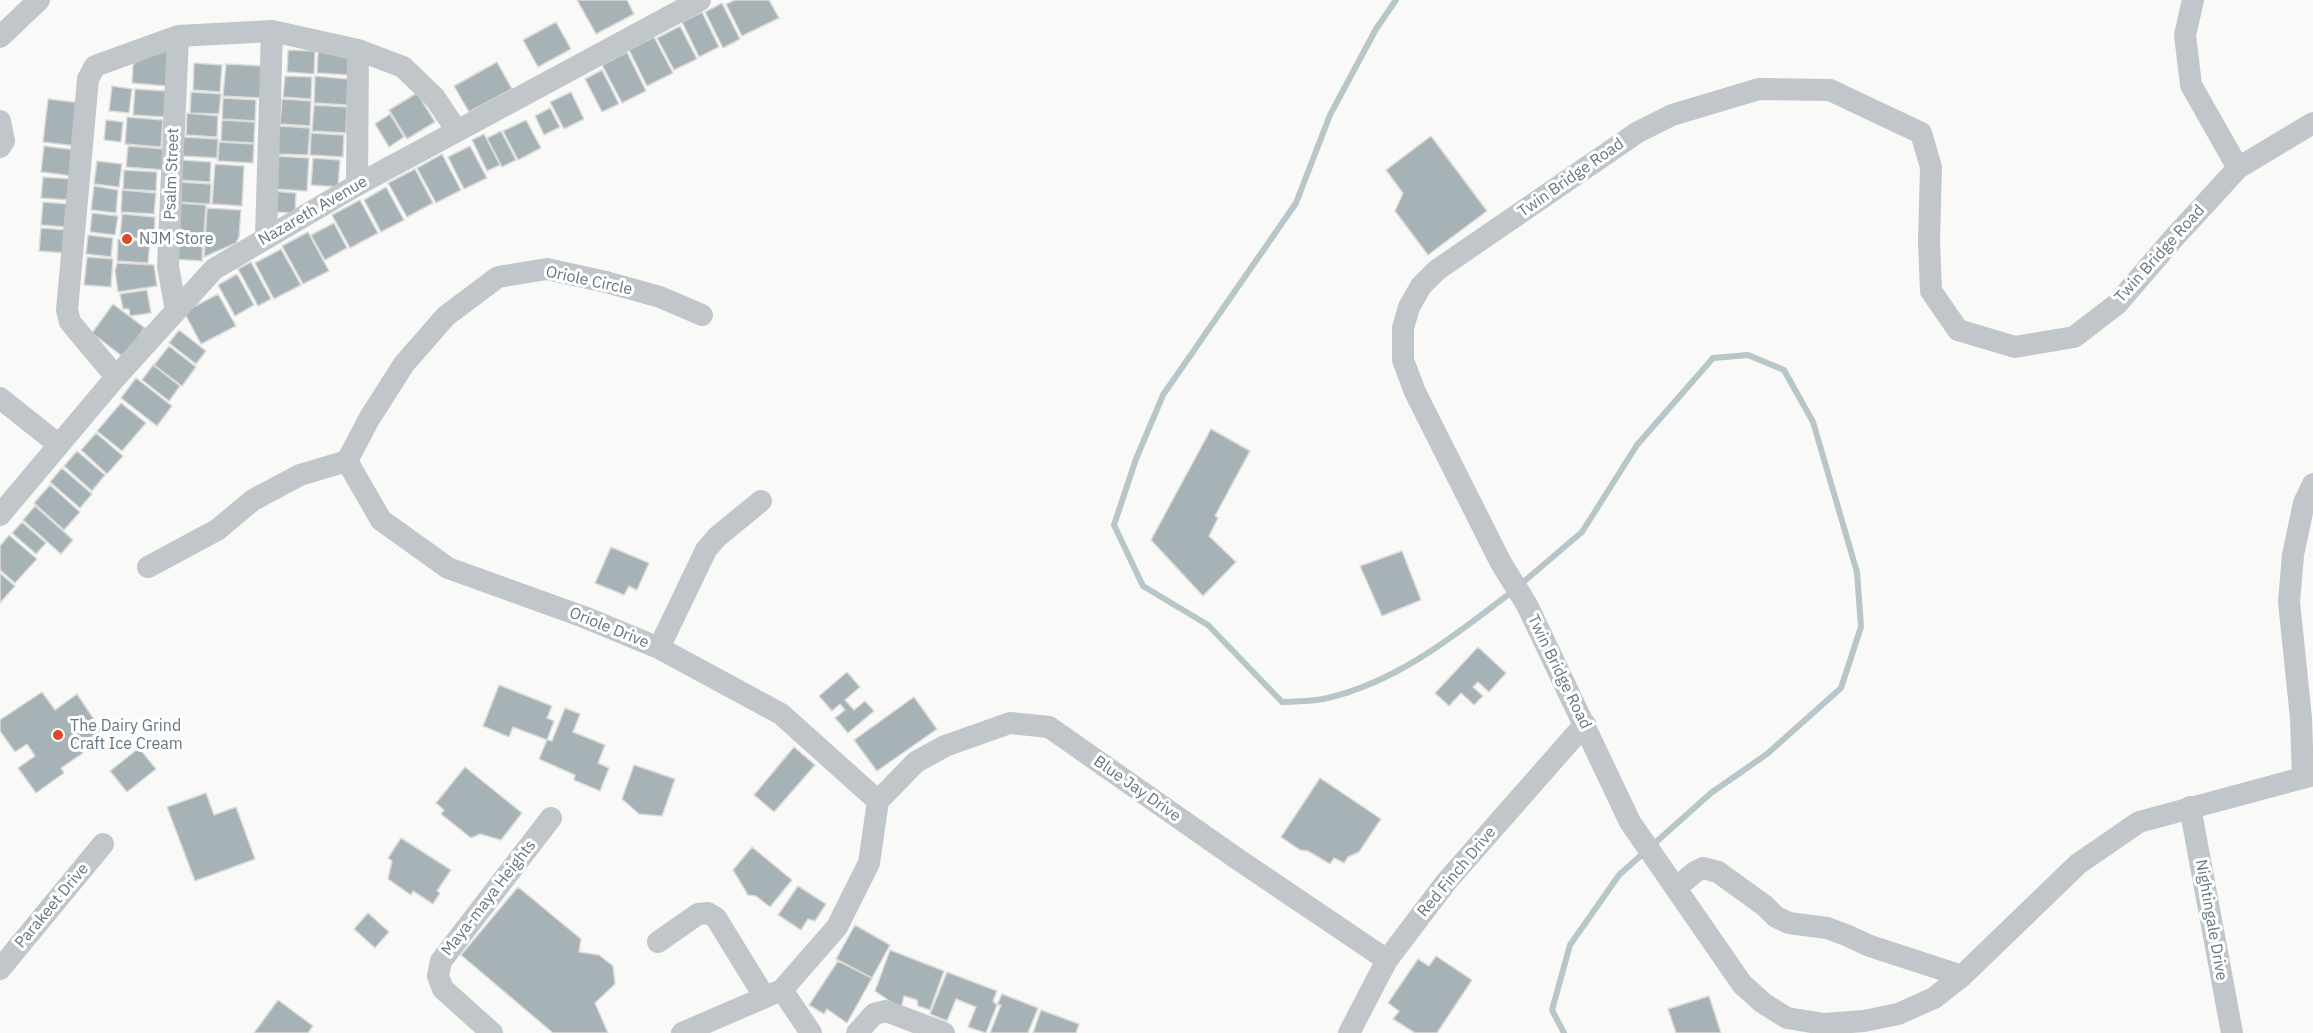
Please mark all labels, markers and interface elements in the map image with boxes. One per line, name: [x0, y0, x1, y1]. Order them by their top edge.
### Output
street label: Psalm Street: [161, 128, 183, 220]
street label: Twin Bridge Road: [1514, 134, 1628, 222]
street label: Nazareth Avenue: [255, 172, 371, 250]
street label: Twin Bridge Road: [2111, 201, 2209, 307]
place label: NJM Store: [139, 229, 214, 249]
marker: NJM Store: [120, 232, 134, 246]
street label: Oriole Circle: [544, 262, 634, 300]
street label: Oriole Drive: [566, 603, 652, 653]
street label: Twin Bridge Road: [1523, 612, 1595, 732]
place label: The Dairy Grind Craft Ice Cream: [70, 716, 183, 754]
marker: The Dairy Grind Craft Ice Cream: [51, 728, 65, 742]
street label: Blue Jay Drive: [1090, 752, 1184, 826]
street label: Red Finch Drive: [1414, 823, 1500, 921]
street label: Maya-maya Heights: [438, 836, 540, 960]
street label: Nightingale Drive: [2191, 858, 2231, 982]
street label: Parakeet Drive: [11, 860, 93, 952]

